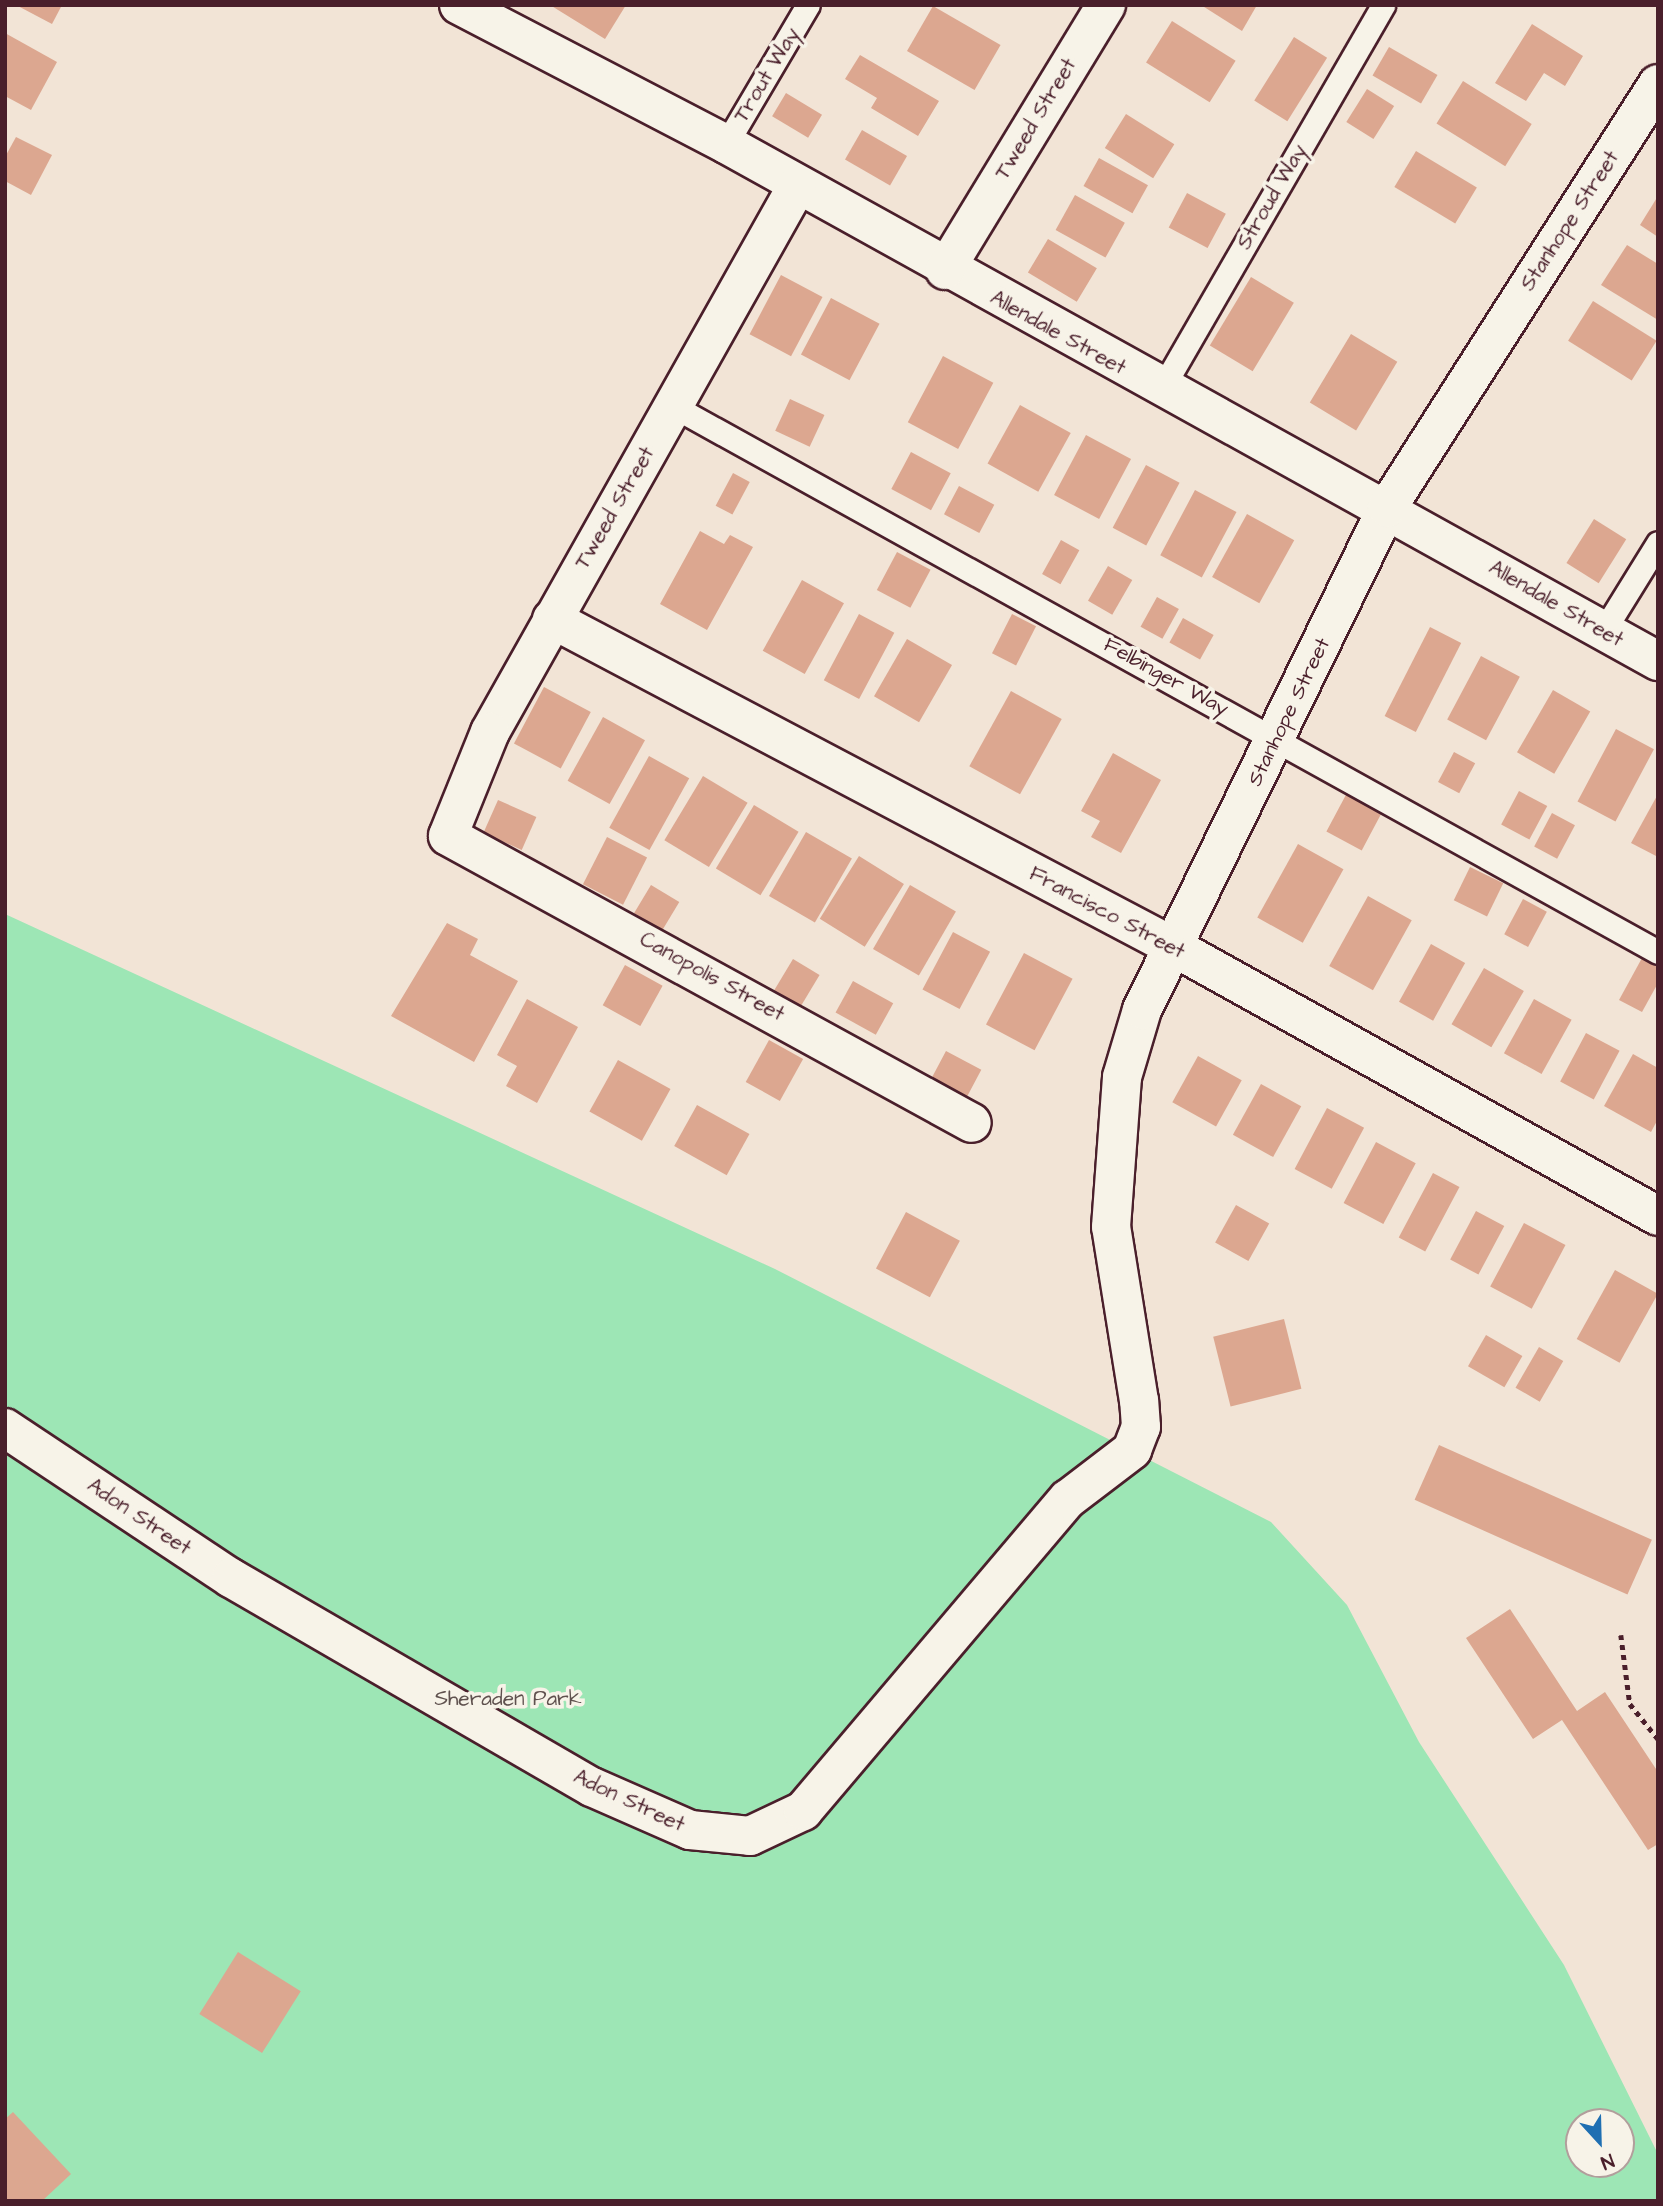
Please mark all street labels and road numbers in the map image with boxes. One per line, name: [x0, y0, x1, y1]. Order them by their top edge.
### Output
street label: Trout Way: [729, 23, 805, 127]
street label: Tweed Street: [990, 54, 1082, 184]
street label: Stroud Way: [1232, 140, 1312, 254]
street label: Stanhope Street: [1515, 146, 1625, 296]
street label: Allendale Street: [986, 285, 1130, 381]
street label: Tweed Street: [570, 442, 660, 574]
street label: Allendale Street: [1484, 555, 1628, 653]
street label: Felbinger Way: [1099, 632, 1233, 722]
street label: Stanhope Street: [1242, 634, 1336, 790]
street label: Francisco Street: [1025, 861, 1189, 965]
street label: Canopolis Street: [635, 927, 789, 1027]
street label: Adon Street: [82, 1473, 196, 1561]
street label: Adon Street: [569, 1764, 689, 1838]

